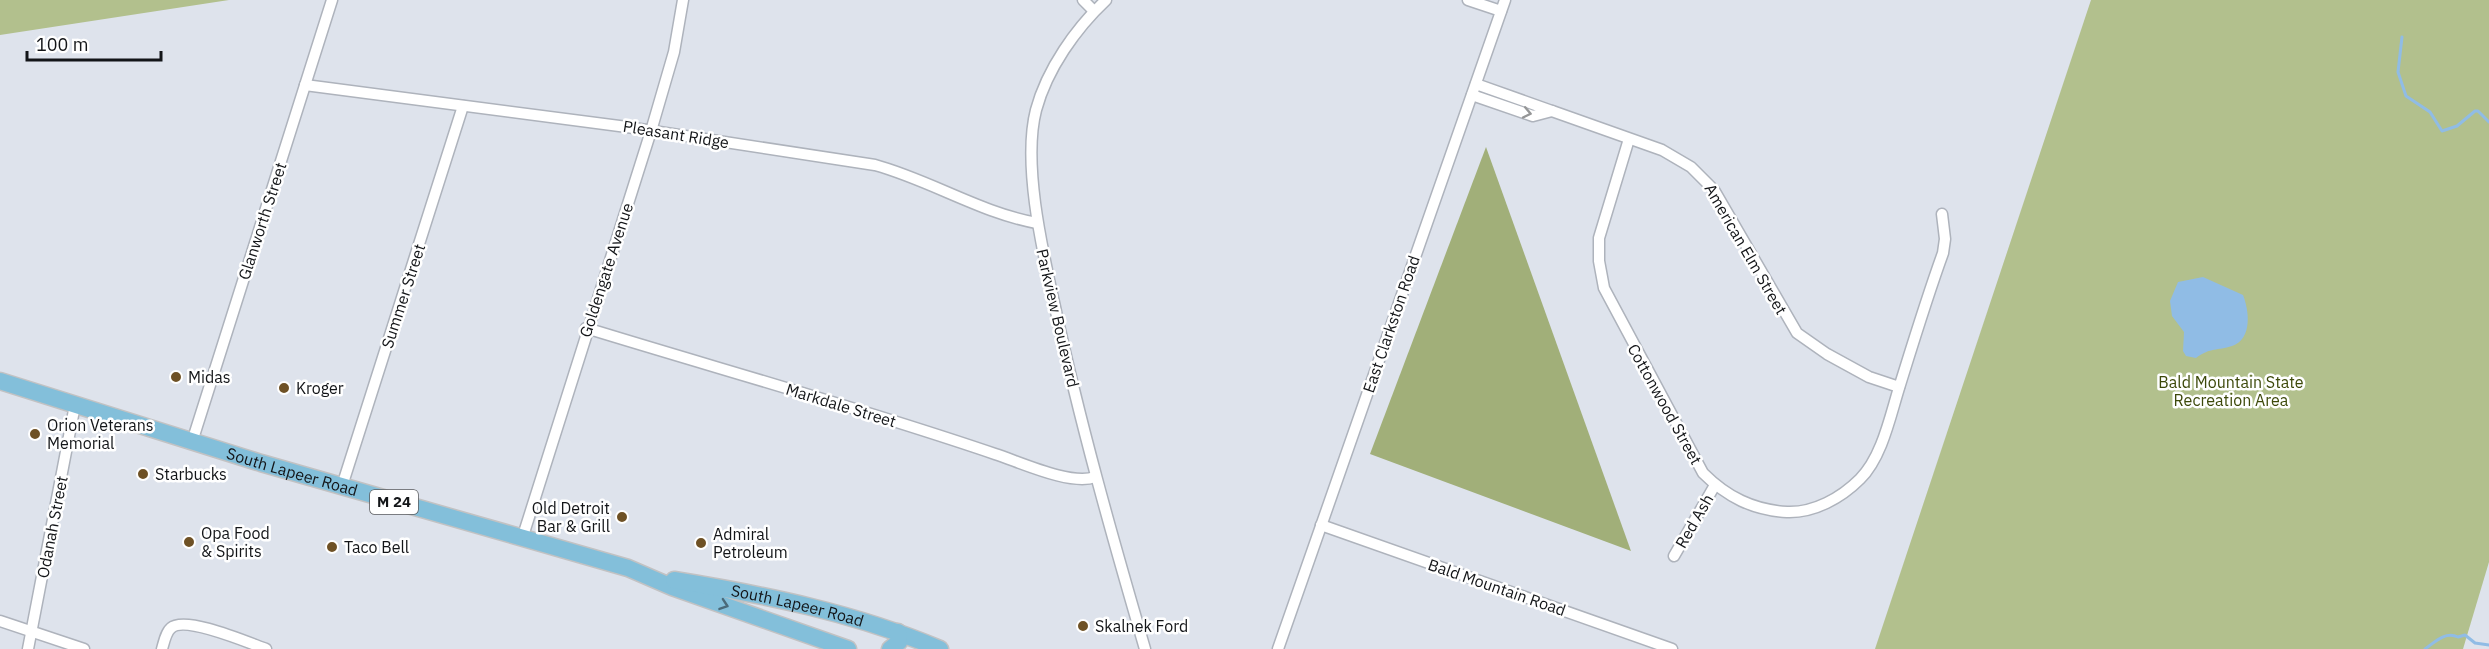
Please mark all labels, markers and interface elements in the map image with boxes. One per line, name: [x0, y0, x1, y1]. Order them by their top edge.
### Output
scale bar: [27, 24, 160, 62]
text: 100 m: [36, 33, 88, 56]
one-way arrow: [1522, 106, 1532, 119]
street label: Pleasant Ridge: [622, 116, 731, 152]
street label: Glanworth Street: [234, 160, 290, 282]
street label: American Elm Street: [1700, 180, 1792, 318]
street label: Goldengate Avenue: [575, 200, 637, 340]
street label: Summer Street: [377, 241, 429, 351]
street label: Parkview Boulevard: [1032, 247, 1084, 389]
street label: East Clarkston Road: [1358, 253, 1424, 395]
street label: Cottonwood Street: [1624, 340, 1706, 468]
place label: Midas: [188, 367, 231, 387]
marker: Midas: [169, 370, 183, 384]
park label: Bald Mountain State Recreation Area: [2158, 372, 2304, 410]
place label: Kroger: [296, 378, 344, 398]
street label: Markdale Street: [783, 379, 899, 431]
marker: Kroger: [277, 381, 291, 395]
place label: Orion Veterans Memorial: [47, 415, 154, 453]
marker: Orion Veterans Memorial: [28, 427, 42, 441]
street label: South Lapeer Road: [224, 443, 360, 500]
place label: Starbucks: [155, 464, 227, 484]
marker: Starbucks: [136, 467, 150, 481]
street label: Odanah Street: [32, 474, 72, 580]
road number: M 24: [370, 490, 418, 514]
street label: Red Ash: [1671, 490, 1717, 552]
place label: Old Detroit Bar & Grill: [532, 498, 610, 536]
marker: Old Detroit Bar & Grill: [615, 510, 629, 524]
place label: Opa Food & Spirits: [201, 523, 270, 561]
place label: Admiral Petroleum: [713, 524, 788, 562]
marker: Opa Food & Spirits: [182, 535, 196, 549]
marker: Admiral Petroleum: [694, 536, 708, 550]
place label: Taco Bell: [344, 537, 409, 557]
marker: Taco Bell: [325, 540, 339, 554]
street label: Bald Mountain Road: [1426, 554, 1568, 620]
street label: South Lapeer Road: [729, 580, 866, 631]
one-way arrow: [718, 598, 728, 611]
place label: Skalnek Ford: [1095, 616, 1188, 636]
marker: Skalnek Ford: [1076, 619, 1090, 633]

